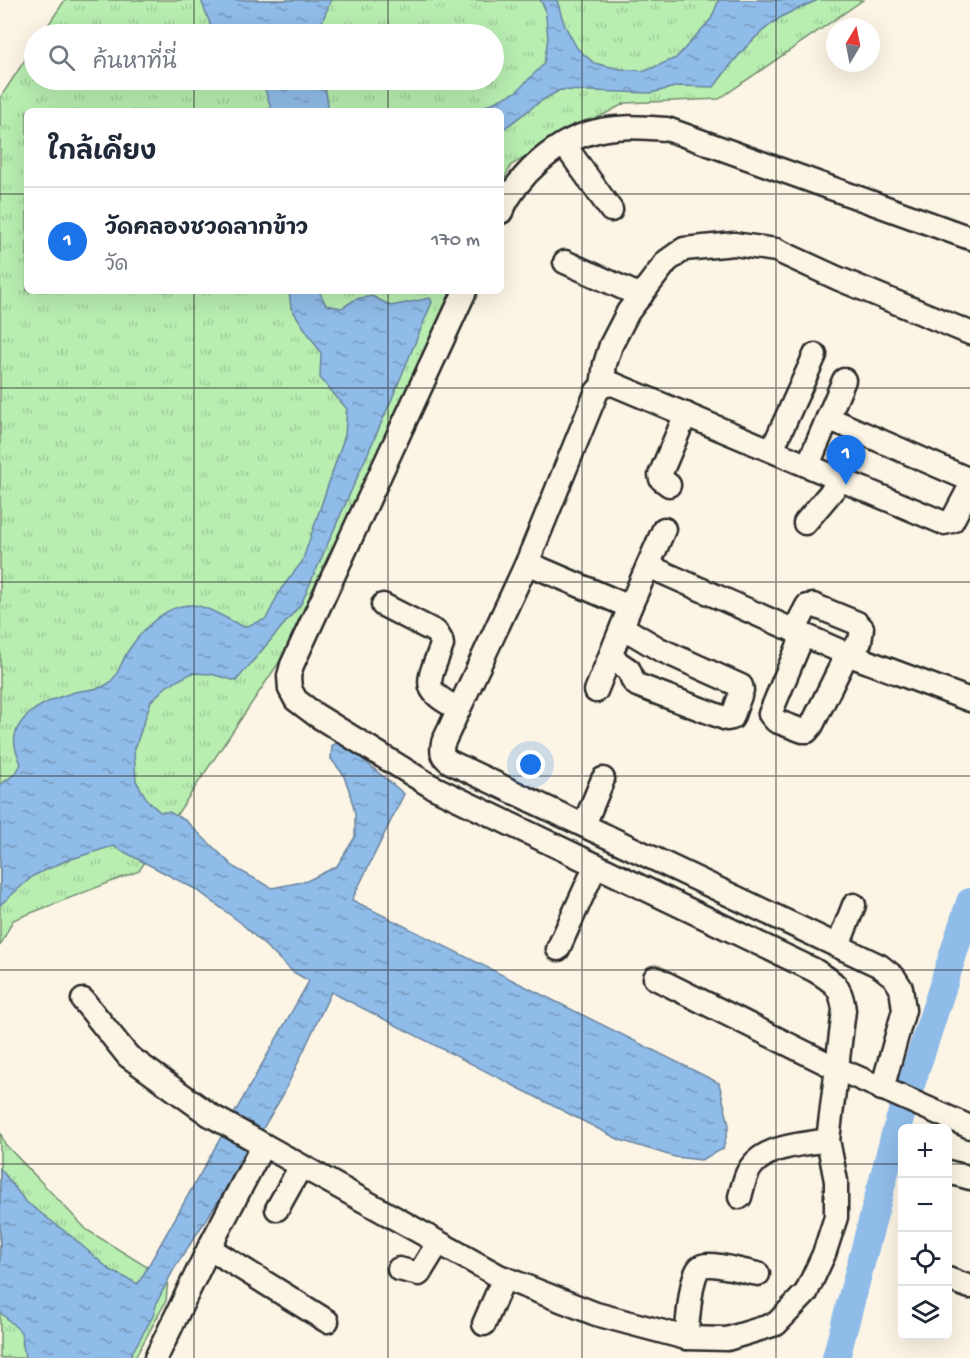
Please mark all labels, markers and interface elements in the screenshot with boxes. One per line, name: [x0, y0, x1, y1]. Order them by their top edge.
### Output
north arrow: [826, 18, 880, 72]
search box: [24, 24, 504, 90]
icon: search: [45, 41, 78, 74]
text: ค้นหาที่นี่: [93, 51, 177, 77]
text: ใกล้เคียง: [48, 139, 156, 170]
text: วัดคลองชวดลากข้าว: [105, 217, 308, 243]
text: 1: [63, 230, 72, 253]
text: 170 m: [431, 230, 480, 253]
text: วัด: [105, 255, 128, 278]
pin: 1: [826, 436, 866, 485]
your location: [516, 750, 545, 779]
map controls: [898, 1124, 952, 1340]
button: +: [898, 1124, 952, 1178]
button: −: [898, 1178, 952, 1232]
button: locate: [898, 1232, 952, 1286]
button: layers: [898, 1286, 952, 1340]

